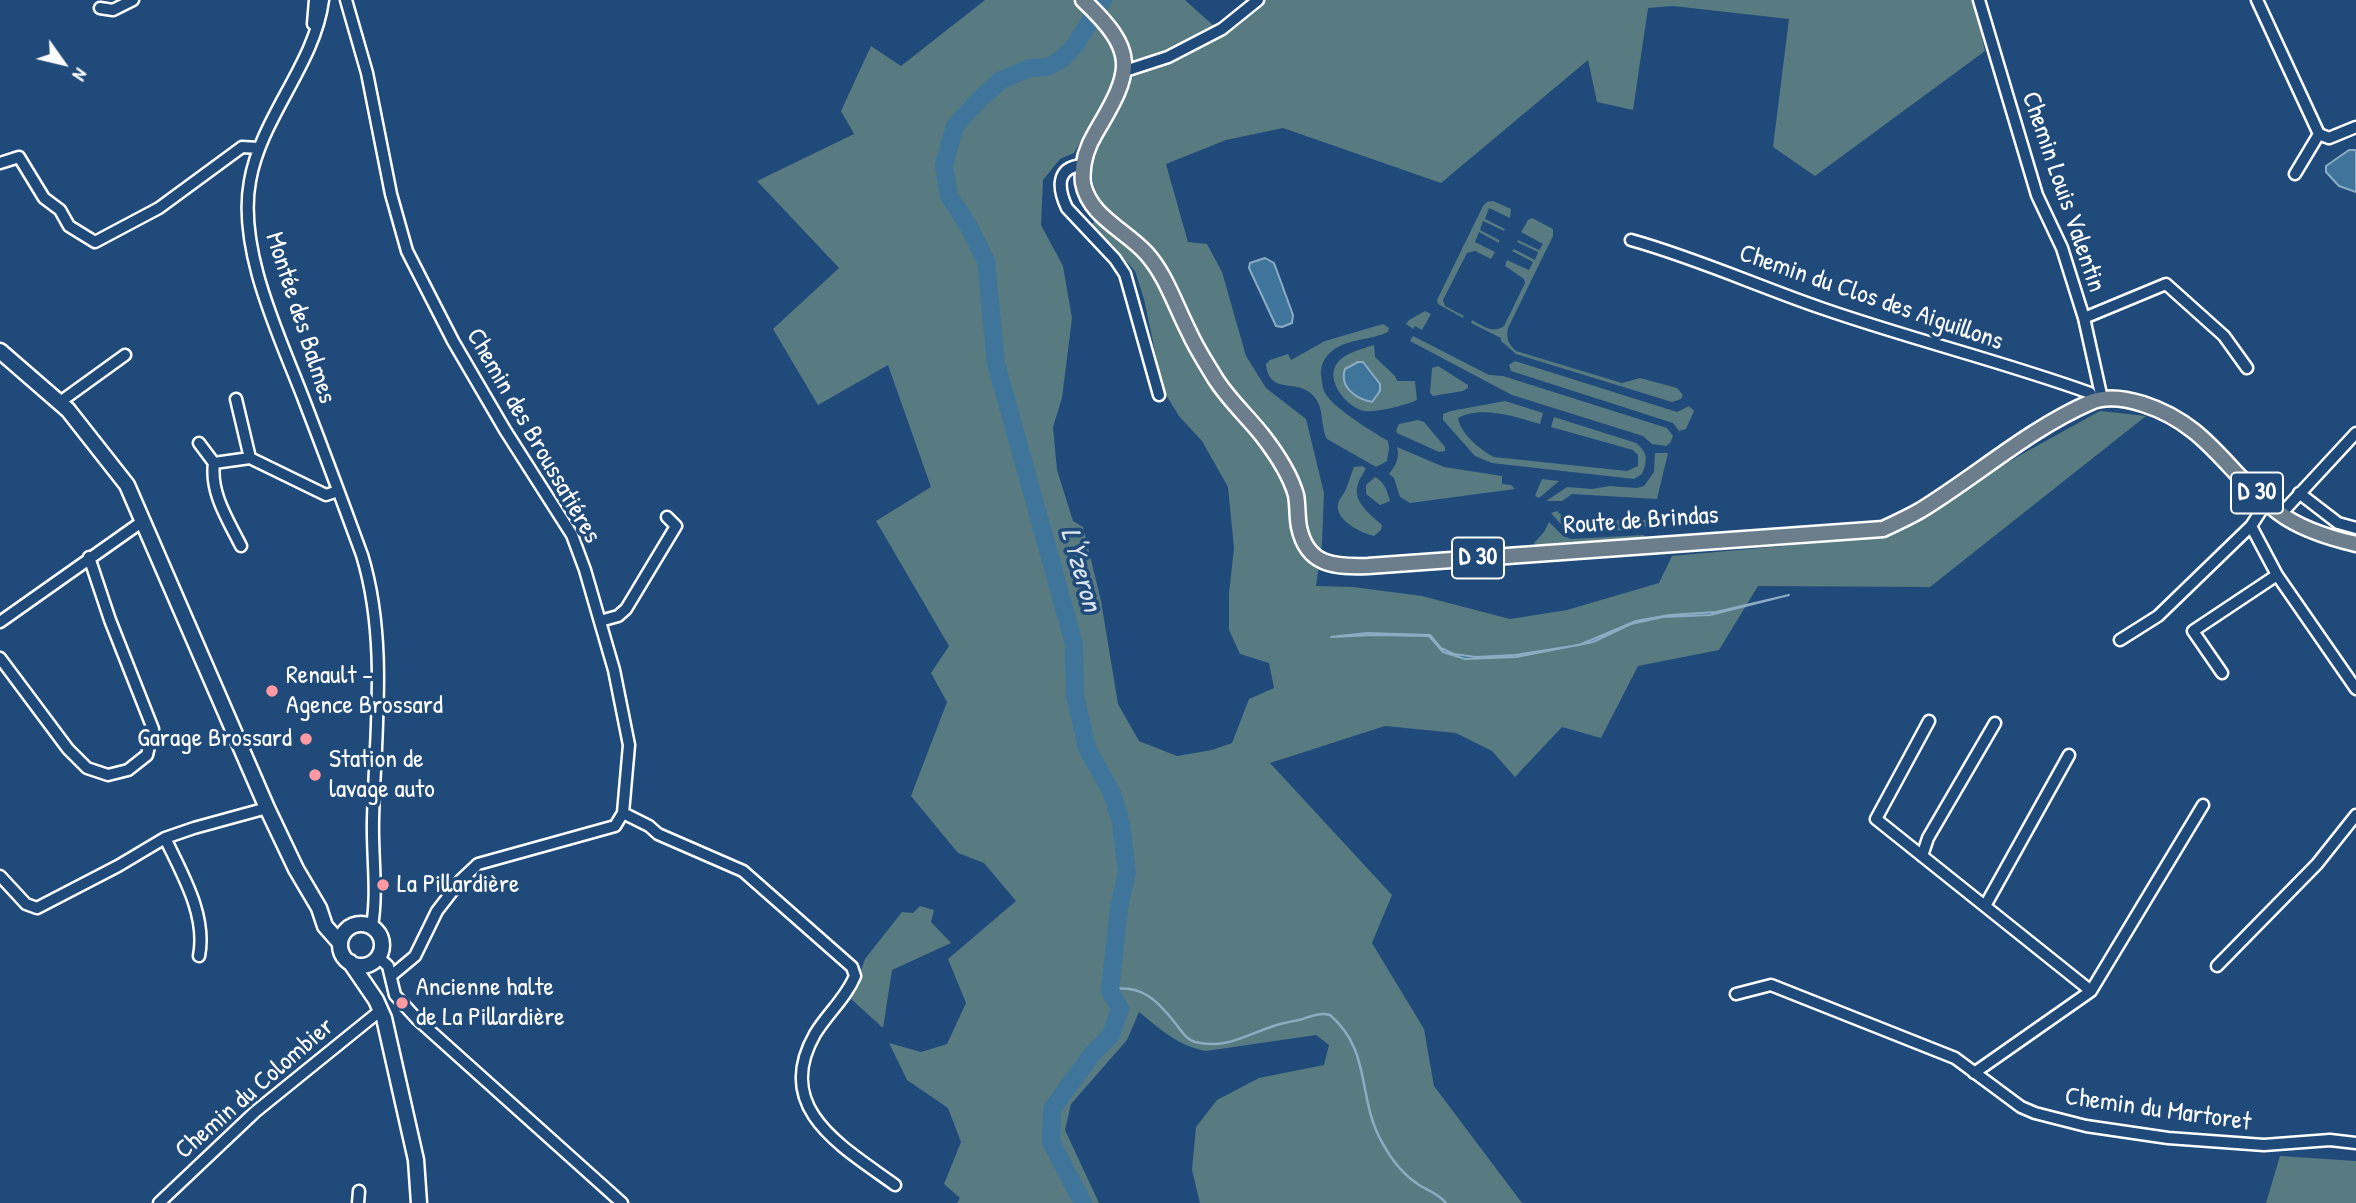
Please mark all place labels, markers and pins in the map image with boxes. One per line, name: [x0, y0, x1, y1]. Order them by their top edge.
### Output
place label: Renault - Agence Brossard: [286, 660, 443, 722]
marker: Renault - Agence Brossard: [264, 683, 280, 699]
place label: Garage Brossard: [137, 723, 292, 755]
marker: Garage Brossard: [298, 731, 314, 747]
place label: Station de lavage auto: [329, 744, 435, 806]
marker: Station de lavage auto: [307, 767, 323, 783]
place label: La Pillardière: [397, 869, 519, 901]
marker: La Pillardière: [375, 877, 391, 893]
place label: Ancienne halte de La Pillardière: [416, 972, 565, 1034]
marker: Ancienne halte de La Pillardière: [394, 995, 410, 1011]

